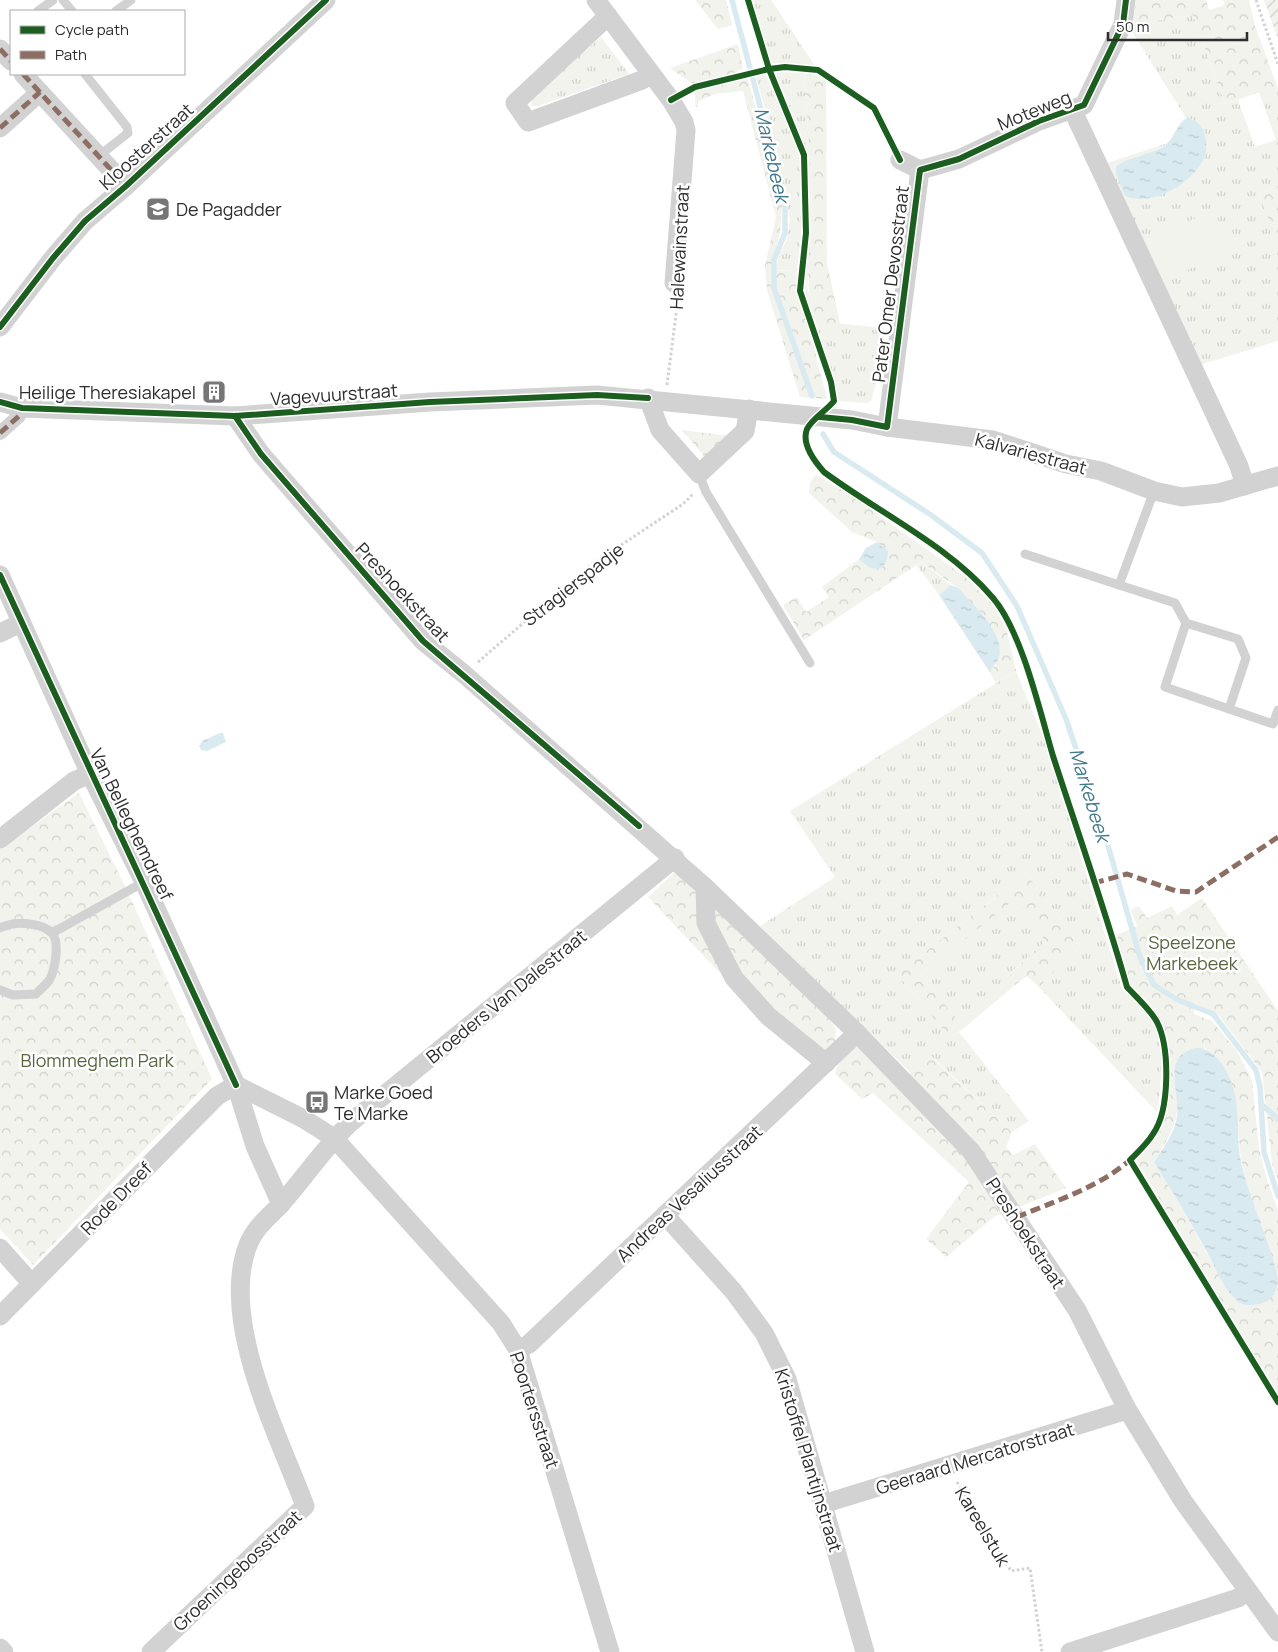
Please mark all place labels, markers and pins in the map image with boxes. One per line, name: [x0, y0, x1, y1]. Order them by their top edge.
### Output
school or university icon: De Pagadder: [145, 196, 171, 222]
place label: De Pagadder: [176, 197, 282, 221]
building icon: Heilige Theresiakapel: [201, 379, 227, 405]
place label: Heilige Theresiakapel: [19, 380, 196, 404]
place label: Marke Goed Te Marke: [334, 1080, 433, 1125]
bus stop icon: Marke Goed Te Marke: [304, 1089, 330, 1115]

